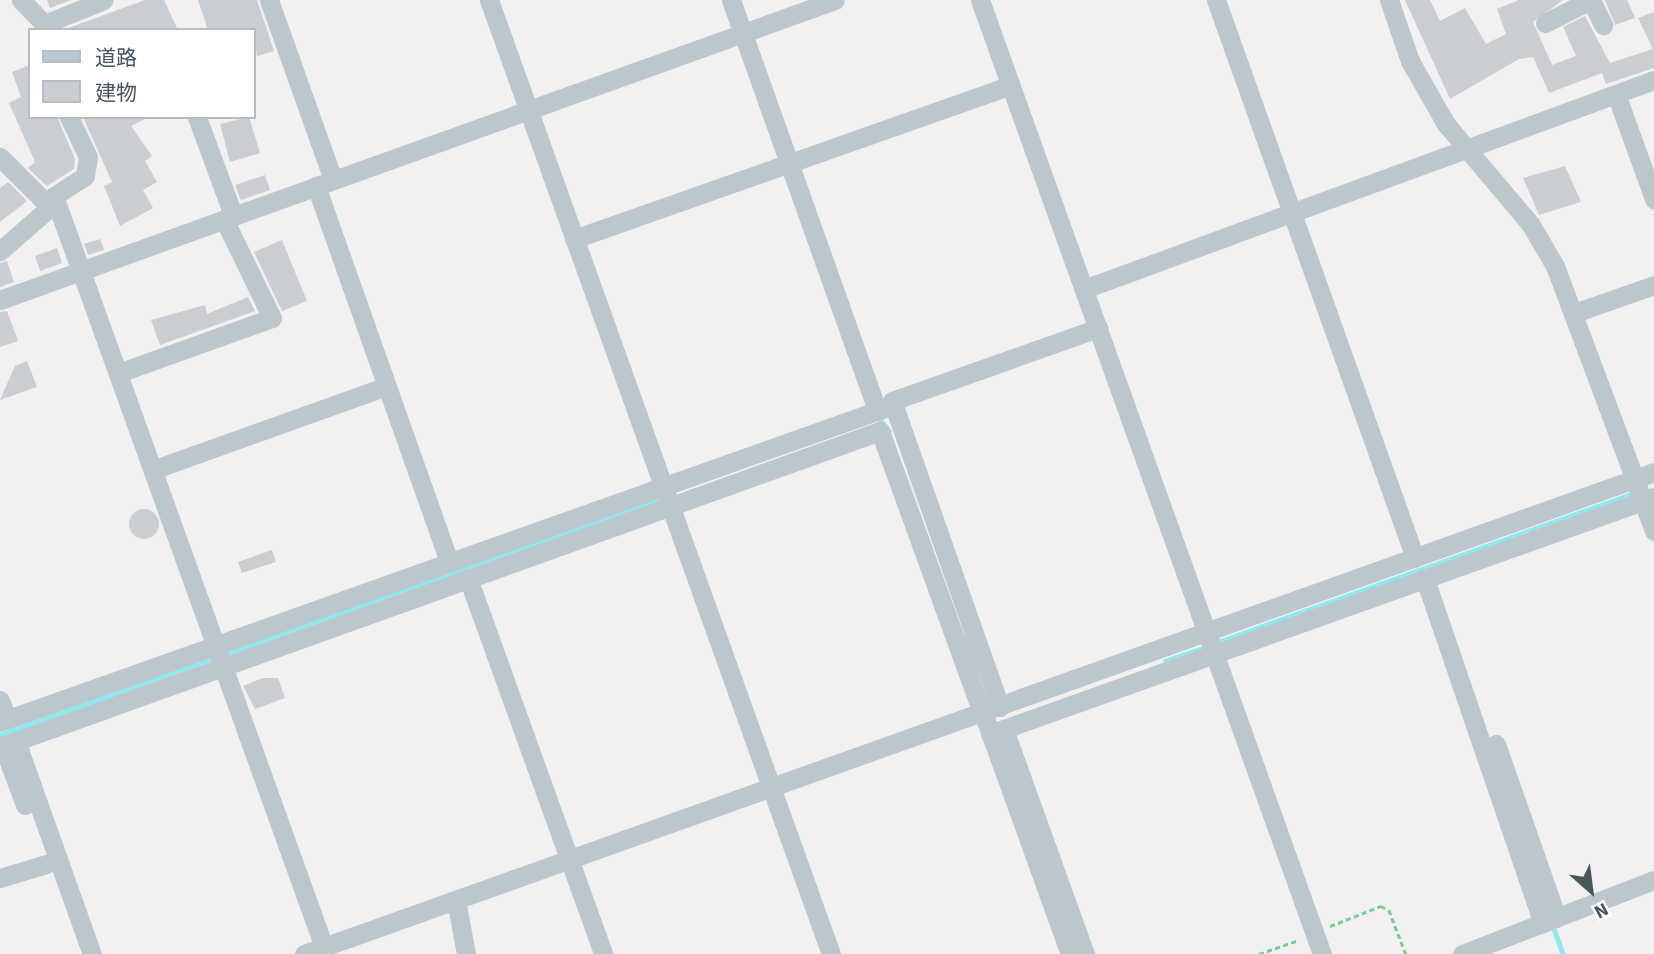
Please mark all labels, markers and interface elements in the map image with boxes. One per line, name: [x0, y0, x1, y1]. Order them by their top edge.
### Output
legend: [28, 28, 256, 119]
text: 道路: [95, 43, 137, 73]
text: 建物: [95, 78, 137, 108]
north arrow: [1556, 856, 1626, 926]
text: N: [1589, 895, 1613, 925]

